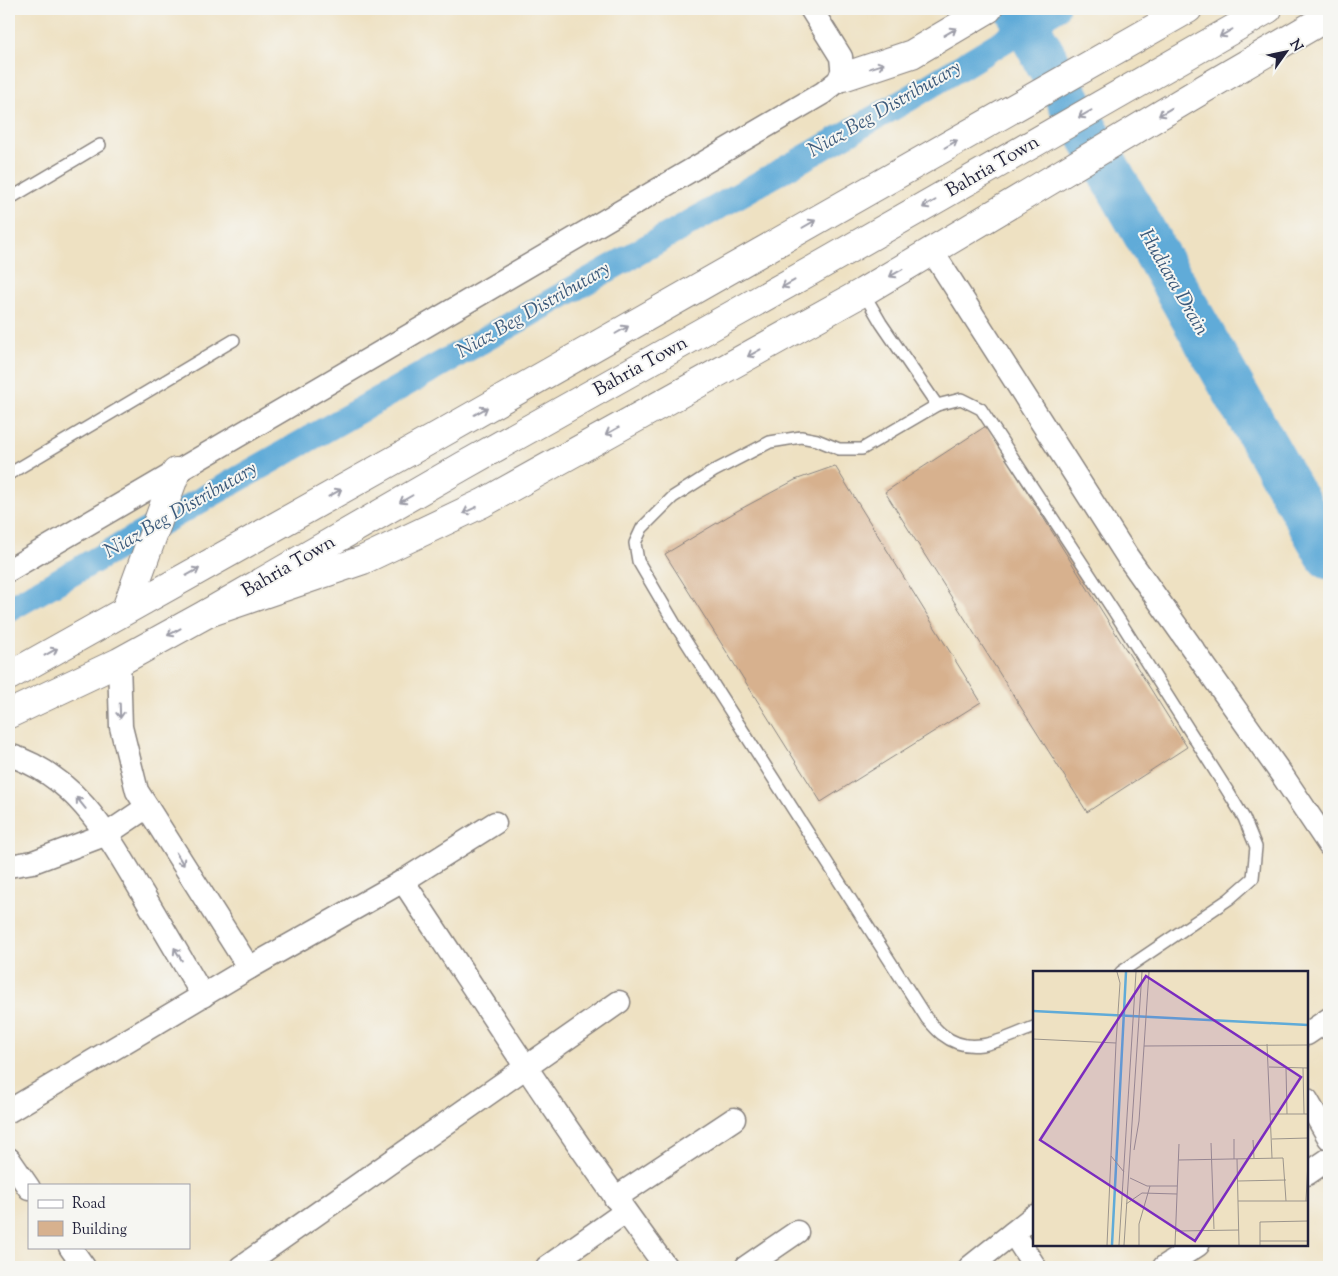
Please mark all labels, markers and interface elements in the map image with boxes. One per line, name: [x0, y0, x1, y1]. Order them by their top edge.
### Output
one-way arrow: [942, 26, 956, 36]
north arrow: [1260, 28, 1310, 78]
one-way arrow: [1219, 29, 1234, 38]
text: N: [1284, 36, 1307, 56]
water label: Niaz Beg Distributary: [803, 54, 967, 166]
one-way arrow: [869, 61, 884, 70]
one-way arrow: [1159, 107, 1173, 117]
one-way arrow: [1078, 110, 1093, 119]
street label: Bahria Town: [941, 129, 1045, 205]
one-way arrow: [943, 138, 957, 148]
one-way arrow: [922, 199, 937, 209]
one-way arrow: [802, 219, 817, 229]
water label: Hudiara Drain: [1131, 224, 1215, 342]
water label: Niaz Beg Distributary: [452, 255, 616, 367]
one-way arrow: [888, 268, 903, 278]
one-way arrow: [781, 280, 796, 290]
one-way arrow: [615, 325, 629, 335]
street label: Bahria Town: [589, 330, 693, 404]
one-way arrow: [747, 348, 762, 358]
one-way arrow: [474, 405, 488, 415]
one-way arrow: [605, 427, 620, 437]
water label: Niaz Beg Distributary: [99, 455, 263, 567]
one-way arrow: [327, 488, 342, 498]
one-way arrow: [399, 495, 414, 505]
one-way arrow: [463, 505, 478, 515]
street label: Bahria Town: [237, 529, 341, 605]
one-way arrow: [185, 567, 200, 576]
one-way arrow: [166, 627, 181, 637]
one-way arrow: [44, 646, 58, 656]
one-way arrow: [115, 702, 125, 719]
one-way arrow: [76, 797, 87, 810]
one-way arrow: [175, 852, 185, 866]
one-way arrow: [173, 948, 183, 962]
inset map: [1033, 971, 1308, 1246]
legend: [28, 1184, 190, 1248]
text: Road: [72, 1194, 106, 1215]
text: Building: [72, 1220, 127, 1241]

